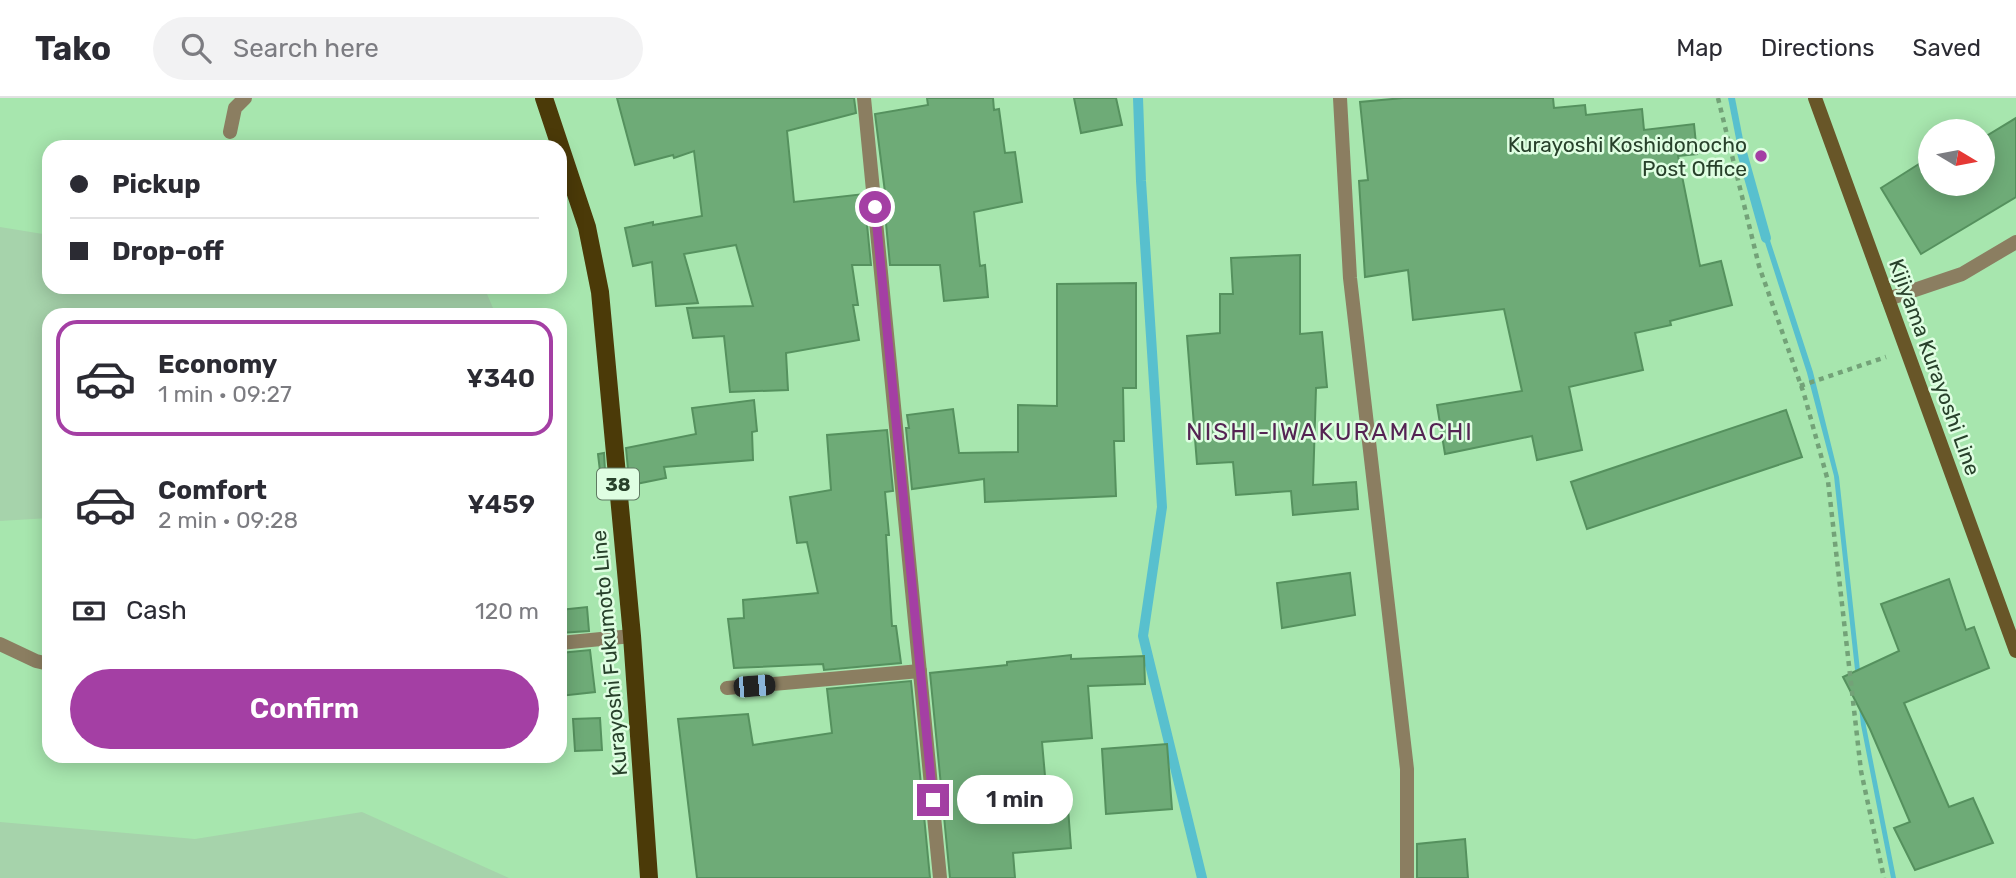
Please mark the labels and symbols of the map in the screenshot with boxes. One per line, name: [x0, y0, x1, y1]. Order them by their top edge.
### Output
north arrow: [1918, 119, 1995, 196]
place label: Kurayoshi Koshidonocho Post Office: [1508, 132, 1747, 181]
marker: Kurayoshi Koshidonocho Post Office: [1753, 148, 1769, 164]
route start: [859, 191, 891, 223]
street label: Kijiyama Kurayoshi Line: [1884, 255, 1986, 479]
district label: NISHI-IWAKURAMACHI: [1186, 418, 1474, 446]
road number: 38: [597, 468, 639, 500]
street label: Kurayoshi Fukumoto Line: [586, 529, 632, 777]
car: [733, 674, 776, 698]
callout: 1 min: [958, 776, 1073, 824]
route end: [917, 784, 949, 816]

